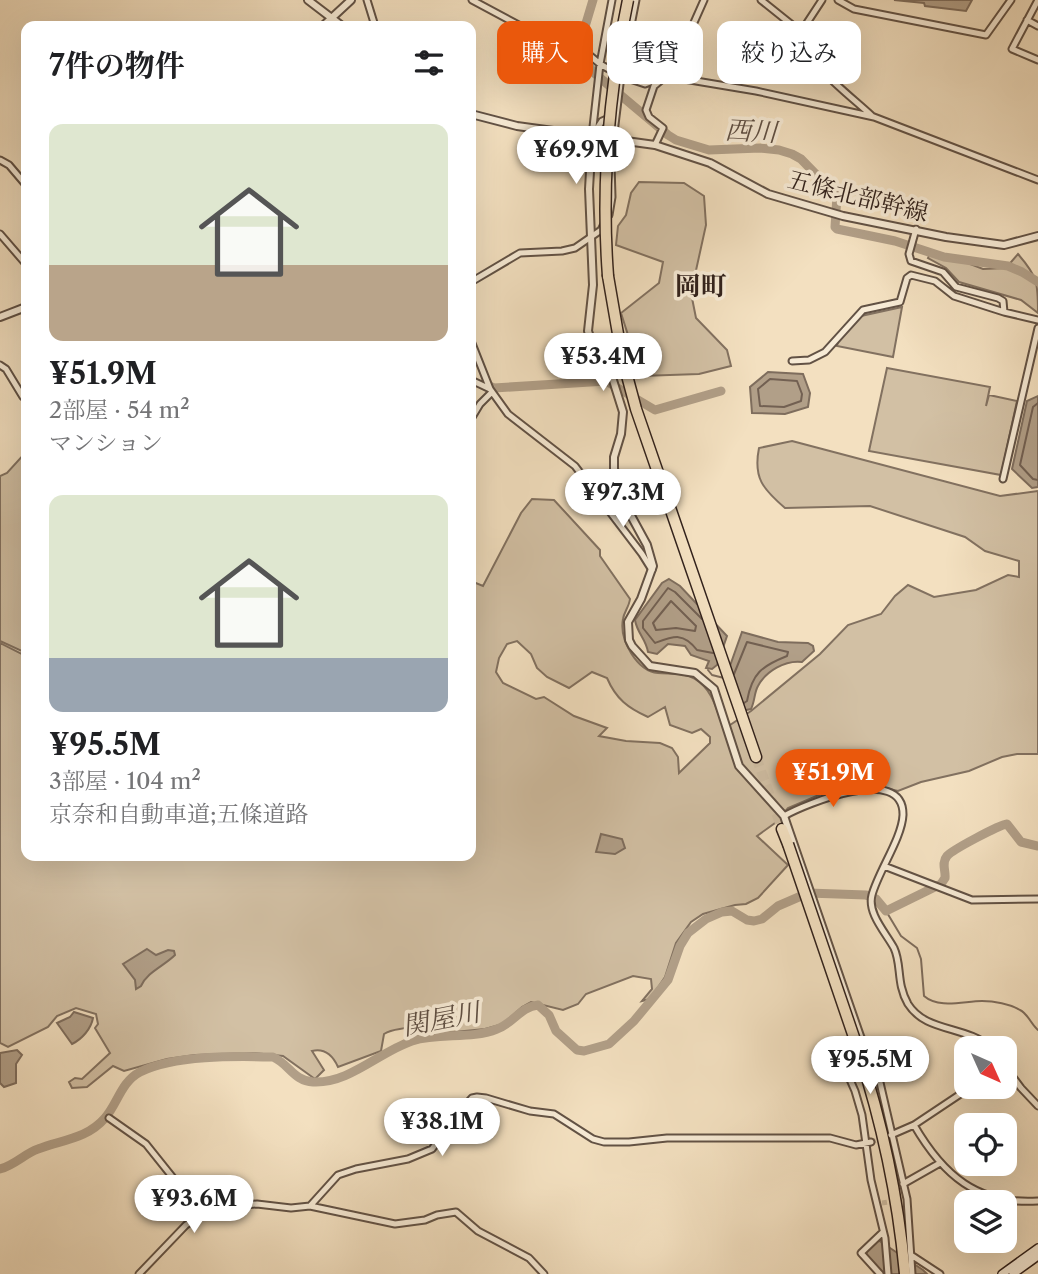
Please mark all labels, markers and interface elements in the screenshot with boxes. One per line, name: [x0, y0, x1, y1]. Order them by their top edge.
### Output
chip: 購入: [497, 21, 593, 84]
chip: 賃貸: [607, 21, 703, 84]
chip: 絞り込み: [717, 21, 861, 84]
icon: filters: [410, 44, 448, 82]
text: 7件の物件: [49, 47, 185, 84]
water label: 西川: [724, 114, 781, 148]
pin: ¥69.9M: [519, 127, 633, 186]
text: ¥69.9M: [533, 135, 619, 163]
street label: 五條北部幹線: [785, 165, 931, 227]
icon: home: [186, 169, 312, 295]
district label: 岡町: [675, 270, 727, 302]
pin: ¥53.4M: [546, 334, 660, 393]
text: ¥53.4M: [560, 342, 646, 370]
text: ¥51.9M: [49, 355, 157, 392]
text: 2部屋 · 54 m²: [49, 396, 190, 424]
text: マンション: [49, 429, 163, 457]
pin: ¥97.3M: [566, 470, 680, 529]
text: ¥97.3M: [581, 478, 665, 506]
icon: home: [186, 540, 312, 666]
text: ¥95.5M: [49, 726, 161, 763]
pin: ¥51.9M: [776, 750, 890, 809]
text: ¥51.9M: [792, 758, 874, 786]
text: 3部屋 · 104 m²: [49, 767, 201, 795]
text: 京奈和自動車道;五條道路: [49, 800, 309, 828]
water label: 関屋川: [400, 995, 485, 1042]
pin: ¥95.5M: [813, 1036, 927, 1096]
north arrow: [954, 1036, 1017, 1099]
map controls: [954, 1036, 1017, 1253]
text: ¥95.5M: [827, 1045, 913, 1073]
pin: ¥38.1M: [385, 1098, 499, 1158]
text: ¥38.1M: [400, 1107, 484, 1135]
button: locate: [954, 1113, 1017, 1176]
pin: ¥93.6M: [137, 1176, 251, 1235]
text: ¥93.6M: [150, 1184, 238, 1212]
button: layers: [954, 1190, 1017, 1253]

